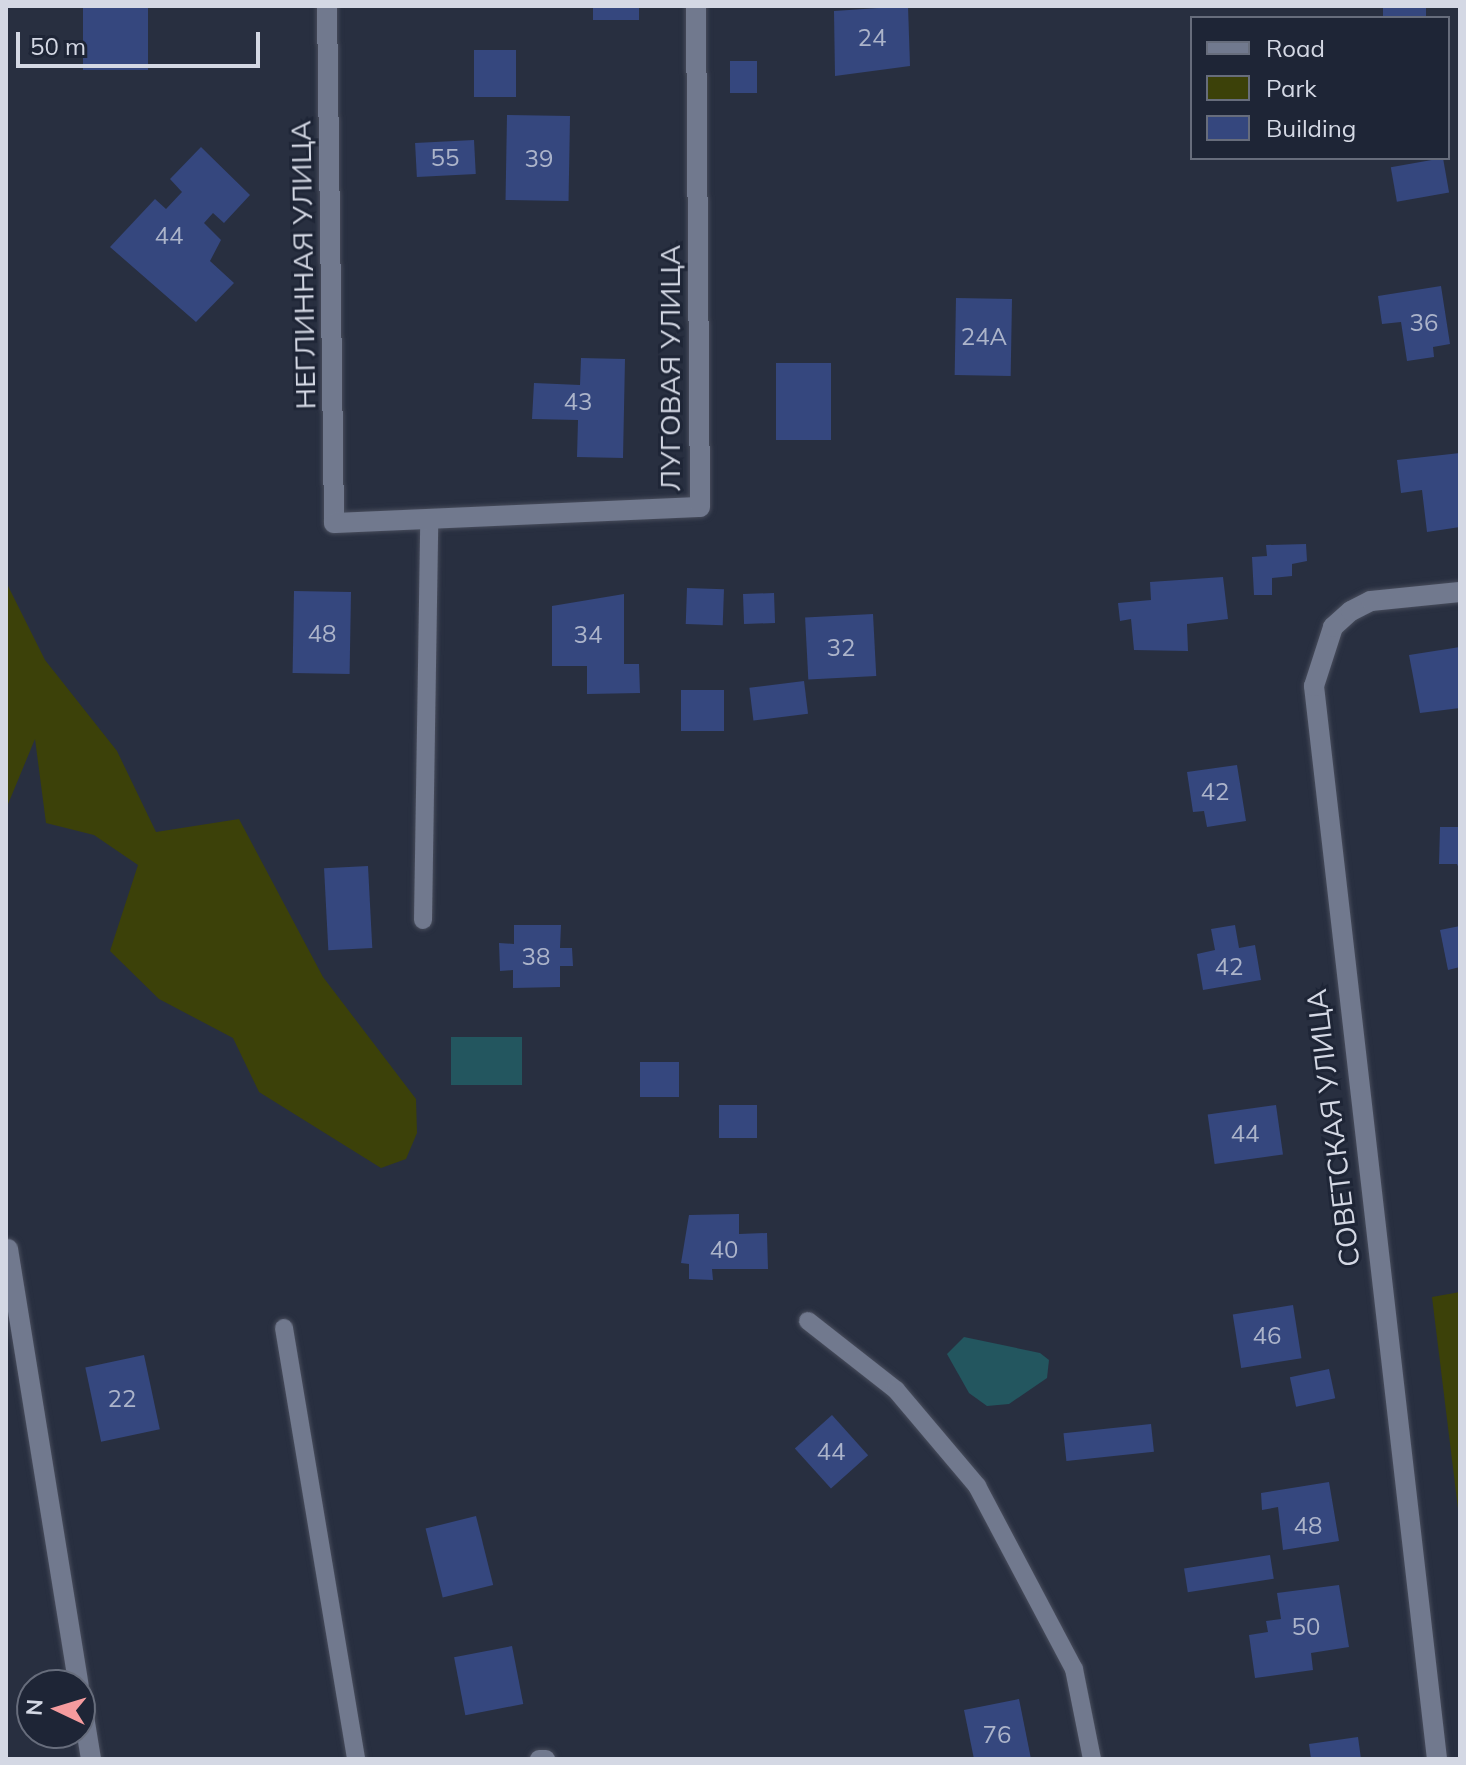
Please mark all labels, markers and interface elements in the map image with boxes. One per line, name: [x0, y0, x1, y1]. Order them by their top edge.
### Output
scale bar: [20, 16, 264, 66]
legend: [1190, 16, 1450, 160]
house number: 24: [858, 24, 886, 52]
text: 50 m: [30, 31, 86, 61]
text: Road: [1266, 33, 1325, 63]
text: Park: [1266, 73, 1317, 103]
text: Building: [1266, 113, 1356, 143]
street label: НЕГЛИННАЯ УЛИЦА: [284, 120, 322, 410]
house number: 55: [431, 144, 459, 172]
house number: 39: [525, 145, 553, 173]
house number: 44: [155, 222, 183, 250]
street label: ЛУГОВАЯ УЛИЦА: [653, 245, 687, 491]
house number: 36: [1410, 309, 1438, 337]
house number: 24А: [961, 323, 1007, 351]
house number: 43: [564, 388, 592, 416]
house number: 48: [308, 620, 336, 648]
house number: 34: [574, 621, 602, 649]
house number: 32: [827, 634, 855, 662]
house number: 42: [1201, 778, 1229, 806]
house number: 38: [522, 943, 550, 971]
house number: 42: [1215, 953, 1243, 981]
street label: СОВЕТСКАЯ УЛИЦА: [1299, 987, 1367, 1269]
house number: 44: [1231, 1120, 1259, 1148]
house number: 40: [710, 1236, 738, 1264]
house number: 46: [1253, 1322, 1281, 1350]
house number: 22: [108, 1385, 136, 1413]
house number: 44: [817, 1438, 845, 1466]
house number: 48: [1294, 1512, 1322, 1540]
house number: 50: [1292, 1613, 1320, 1641]
north arrow: [16, 1669, 96, 1749]
text: N: [20, 1698, 49, 1717]
house number: 76: [983, 1721, 1011, 1749]

